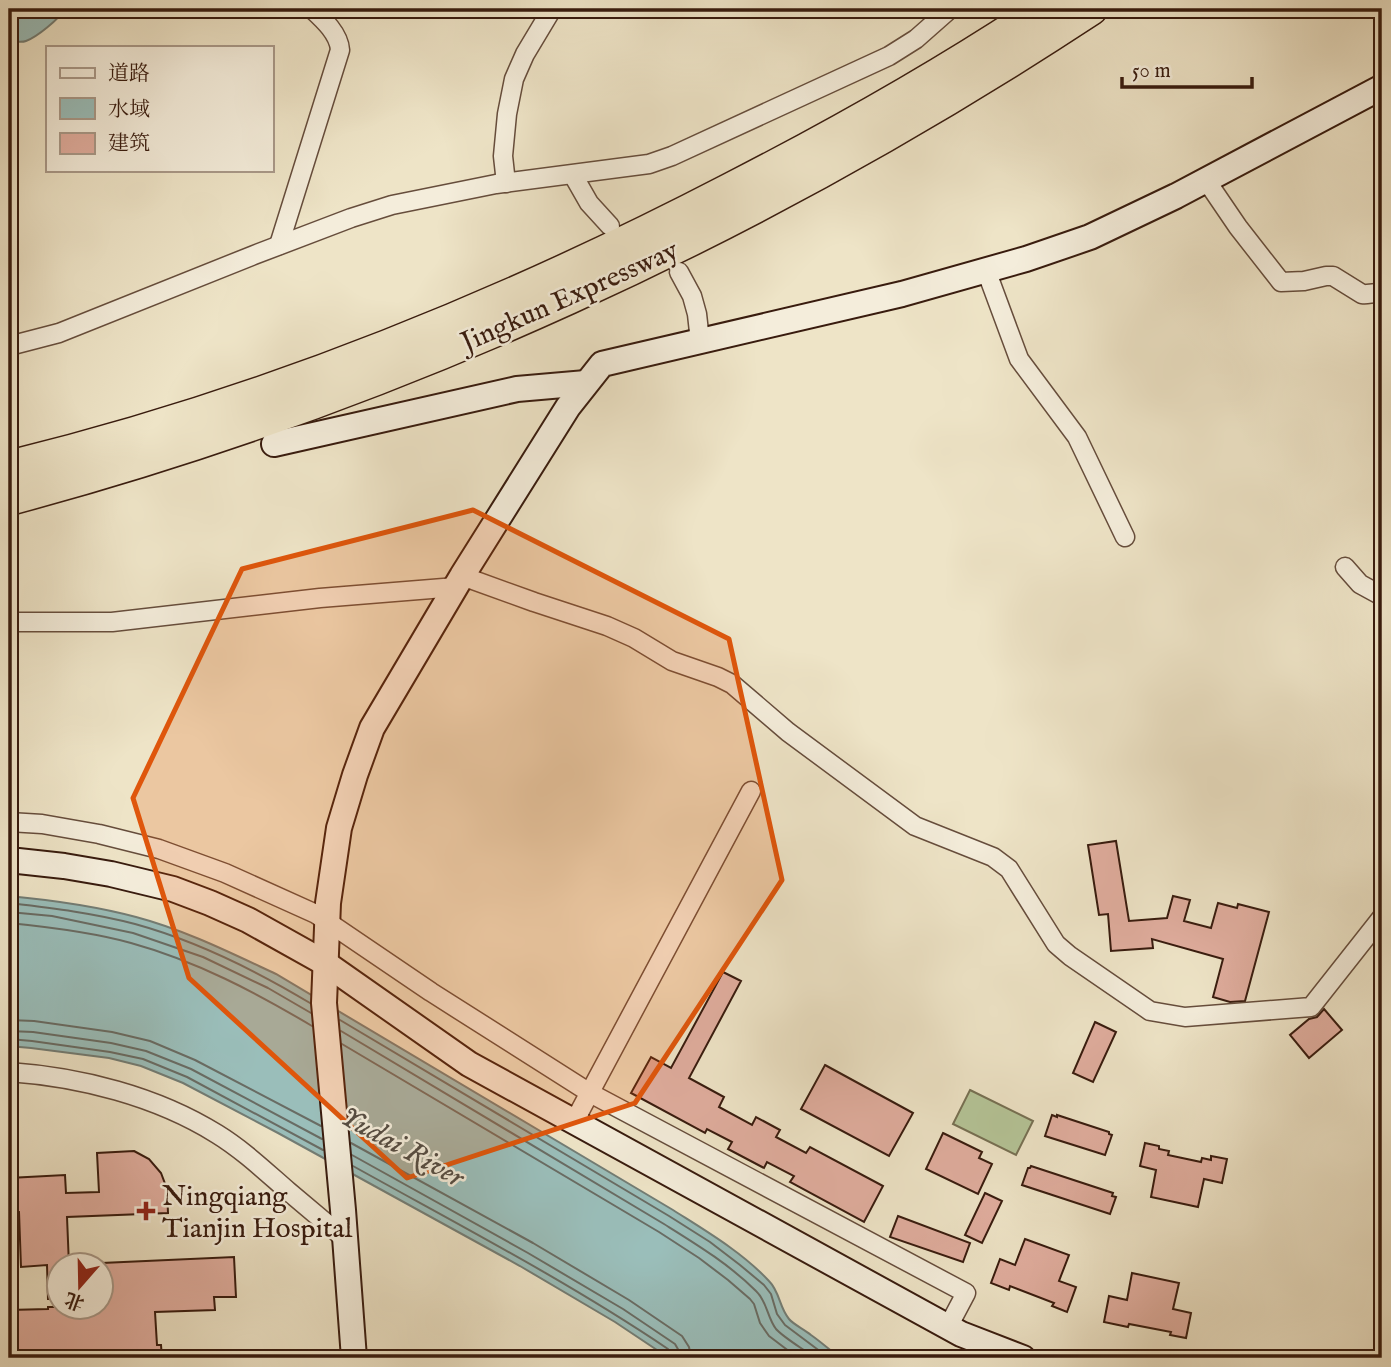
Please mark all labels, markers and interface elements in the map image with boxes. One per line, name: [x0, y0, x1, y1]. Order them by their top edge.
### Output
legend: [46, 46, 273, 172]
scale bar: [1122, 46, 1251, 90]
text: 50 m: [1132, 58, 1171, 85]
text: 道路: [108, 61, 150, 88]
text: 水域: [108, 97, 150, 124]
text: 建筑: [108, 131, 150, 158]
street label: Jingkun Expressway: [453, 234, 684, 362]
water label: Yudai River: [333, 1098, 472, 1198]
place label: Ningqiang Tianjin Hospital: [162, 1180, 353, 1247]
marker: Ningqiang Tianjin Hospital: [136, 1201, 156, 1221]
north arrow: [46, 1252, 116, 1322]
text: 北: [62, 1286, 88, 1315]

